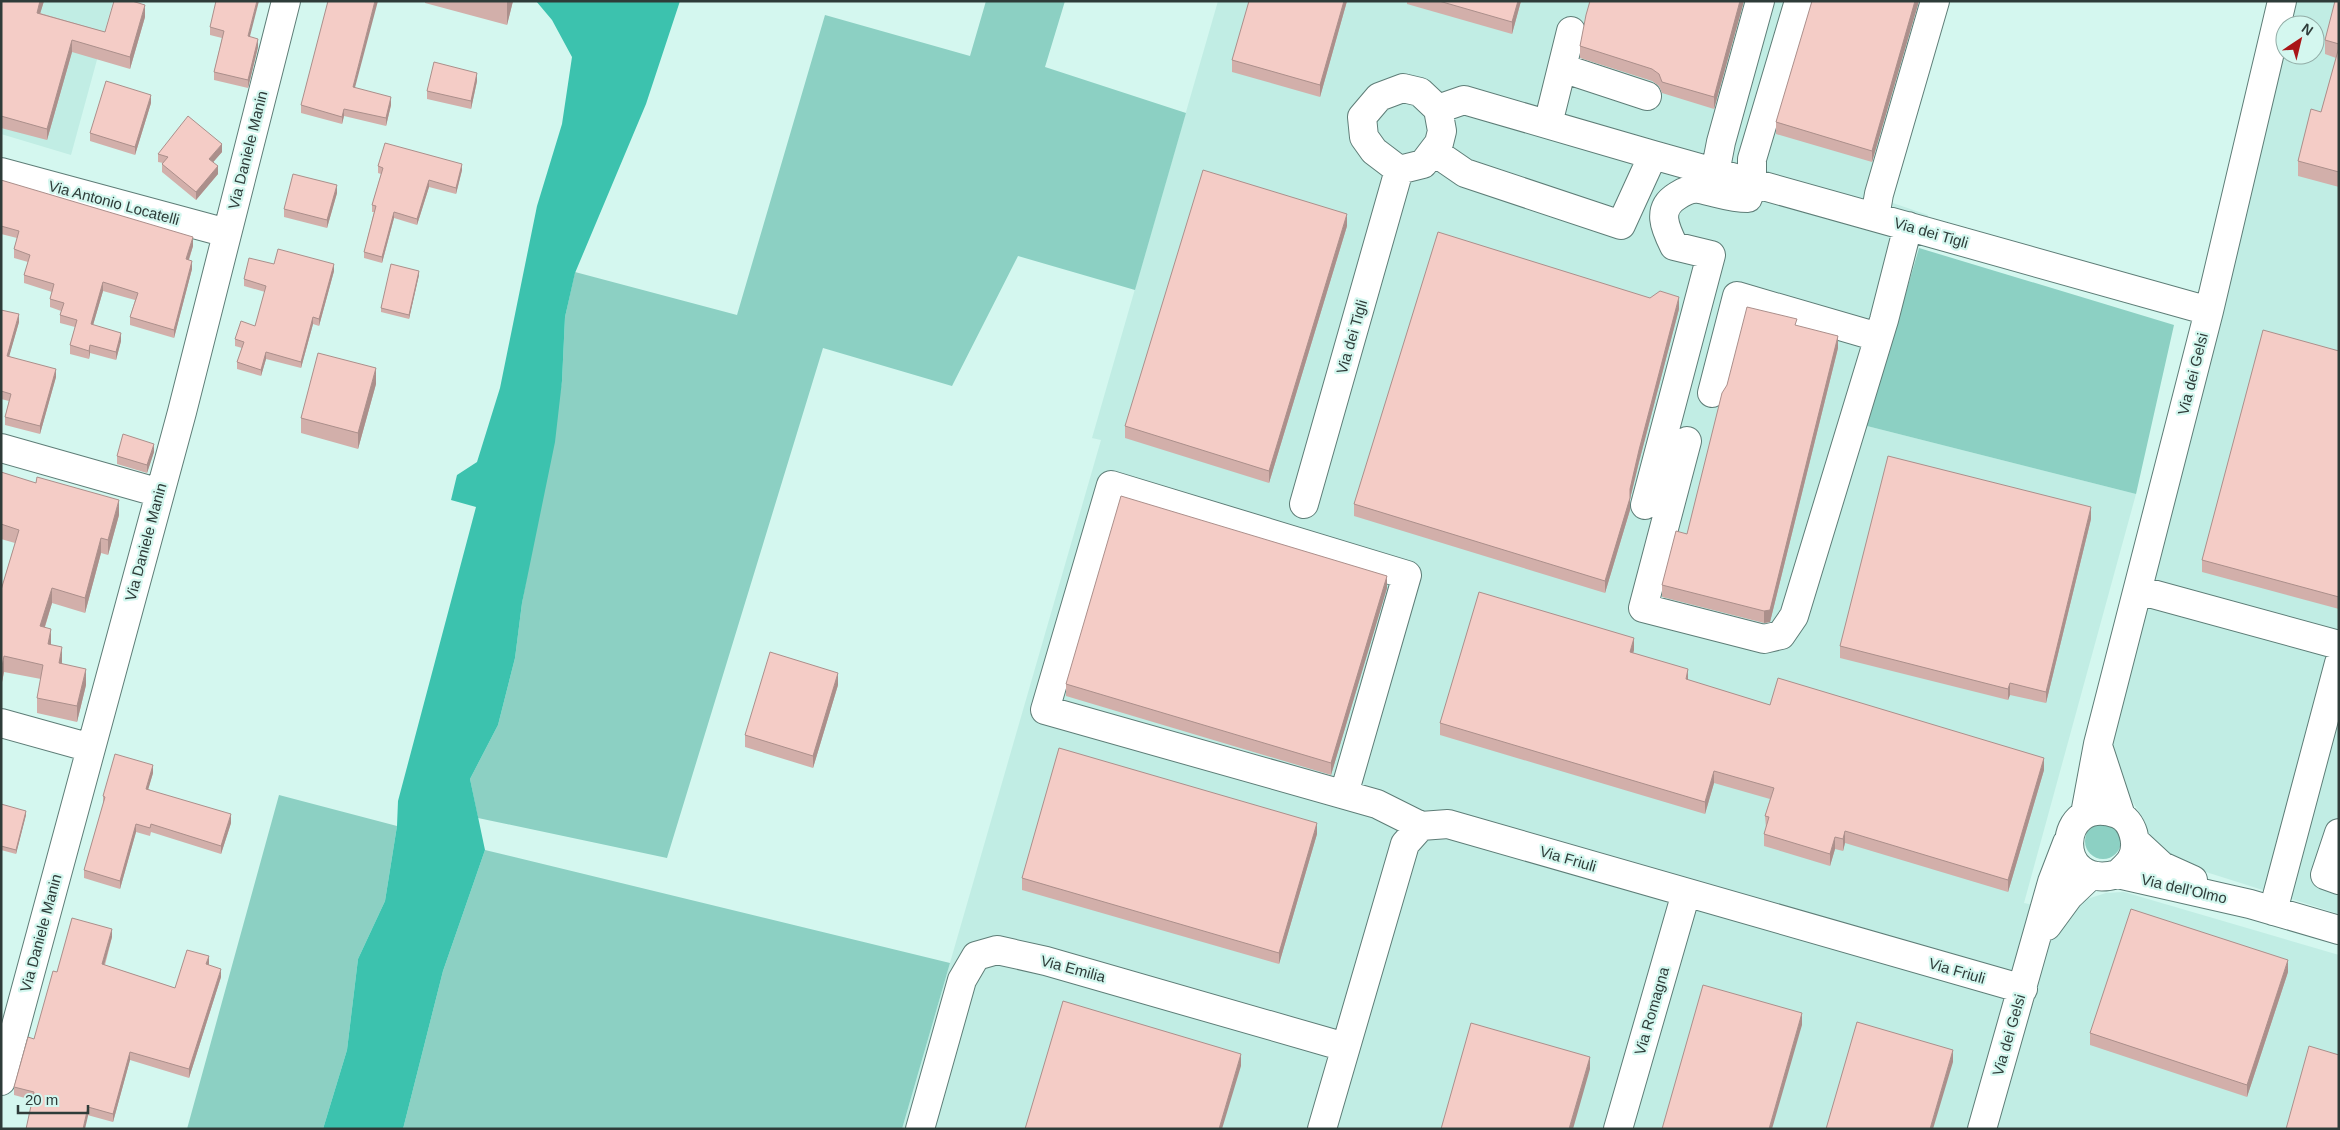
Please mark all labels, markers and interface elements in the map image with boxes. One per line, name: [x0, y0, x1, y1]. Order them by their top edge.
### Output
north arrow: [2275, 15, 2325, 65]
text: N: [2299, 20, 2316, 39]
street label: Via Daniele Manin: [225, 89, 270, 211]
street label: Via Antonio Locatelli: [47, 177, 181, 228]
street label: Via dei Tigli: [1892, 214, 1970, 251]
street label: Via dei Tigli: [1333, 298, 1370, 376]
street label: Via dei Gelsi: [2174, 331, 2211, 417]
street label: Via Daniele Manin: [122, 481, 169, 603]
street label: Via Friuli: [1538, 842, 1598, 875]
street label: Via dell'Olmo: [2140, 870, 2229, 907]
street label: Via Daniele Manin: [17, 872, 64, 994]
street label: Via Emilia: [1039, 952, 1108, 985]
street label: Via Friuli: [1927, 954, 1987, 987]
street label: Via Romagna: [1631, 964, 1672, 1057]
street label: Via dei Gelsi: [1989, 992, 2028, 1078]
scale bar: [18, 1082, 88, 1114]
text: 20 m: [25, 1091, 58, 1108]

